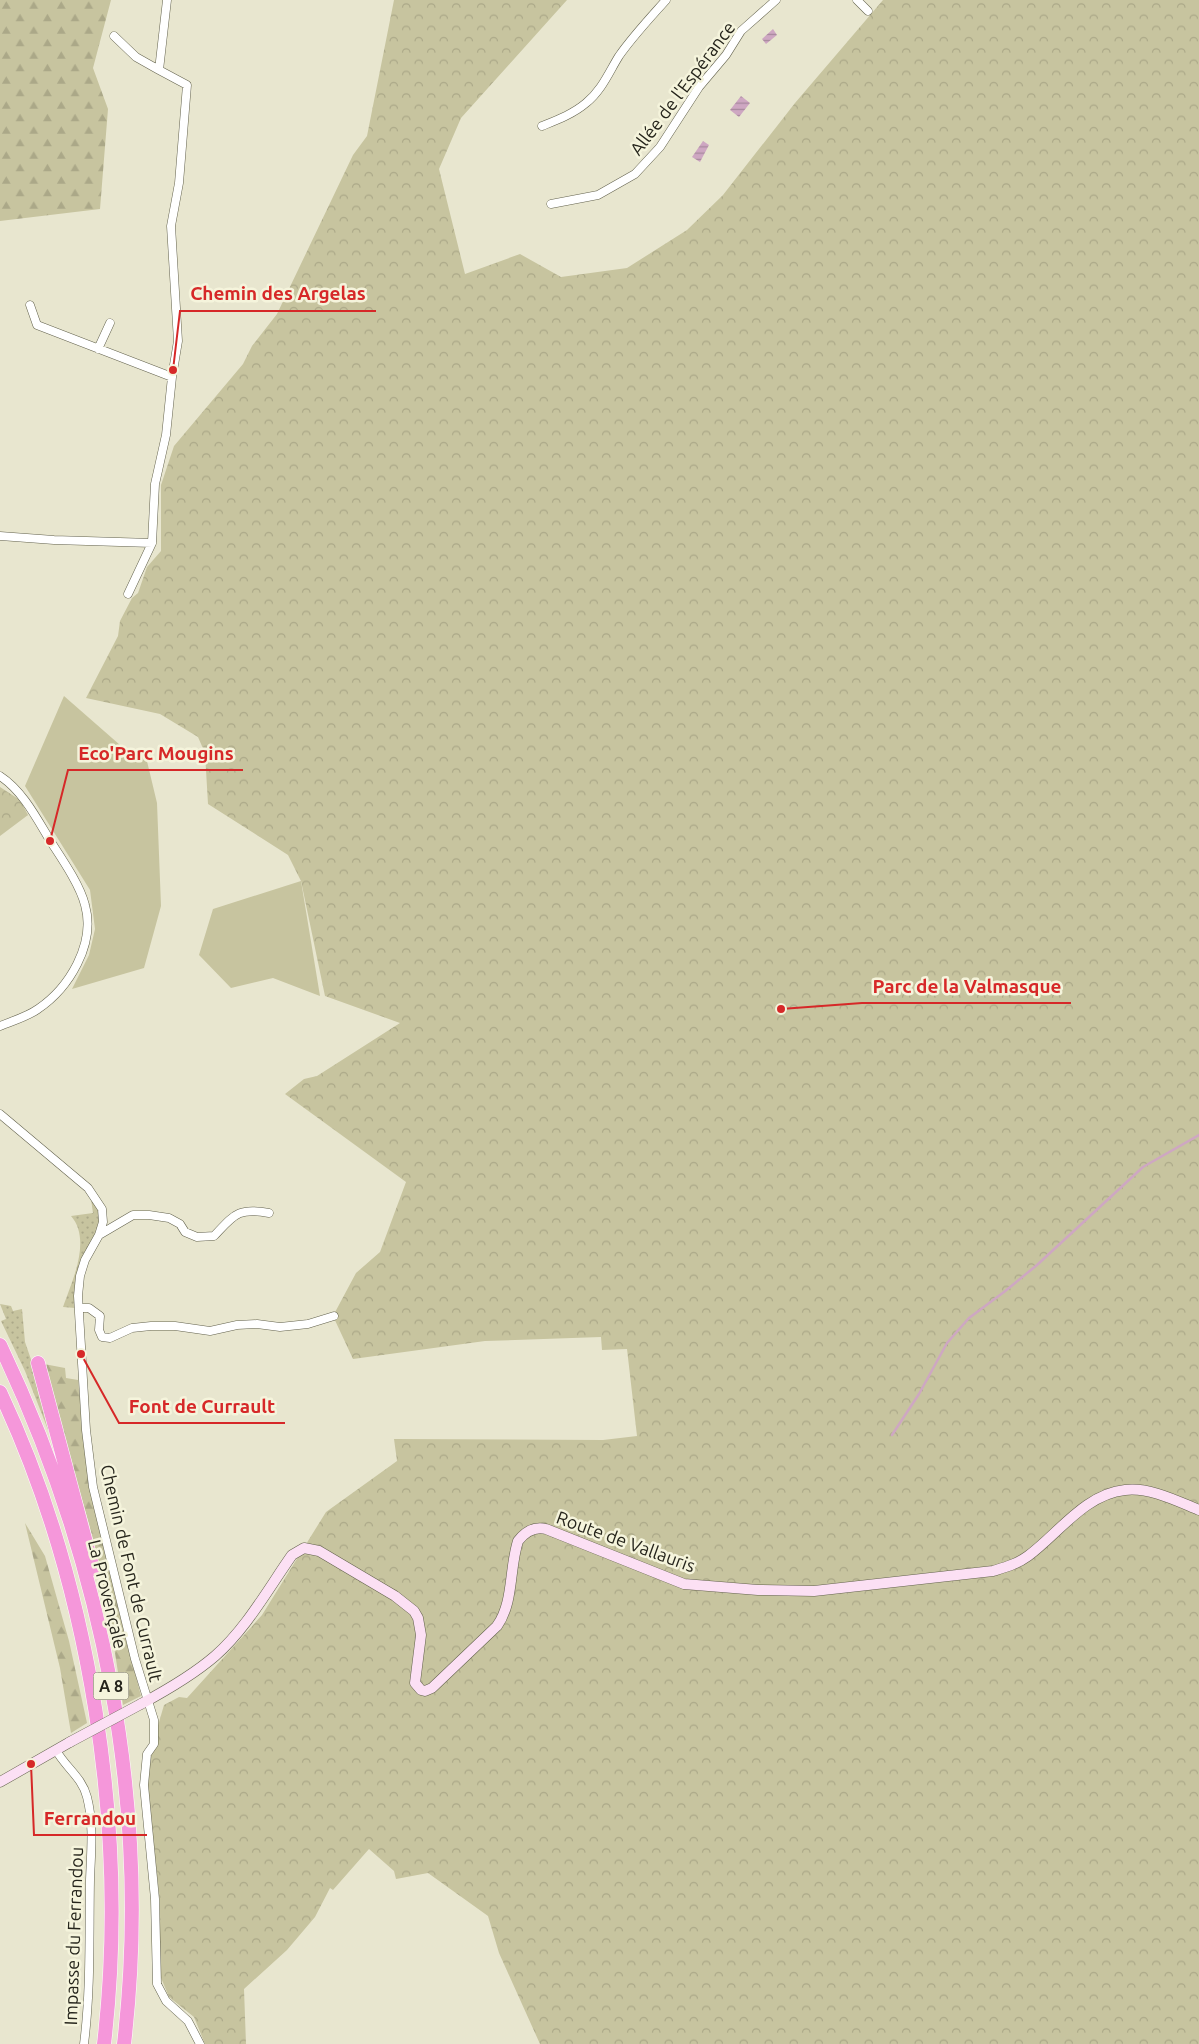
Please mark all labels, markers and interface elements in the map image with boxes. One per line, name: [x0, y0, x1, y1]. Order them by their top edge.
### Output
street label: Allée de l'Espérance: [625, 17, 739, 159]
callout: Chemin des Argelas: [180, 277, 376, 311]
text: Chemin des Argelas: [190, 282, 366, 304]
callout: Eco'Parc Mougins: [68, 736, 243, 770]
text: Eco'Parc Mougins: [78, 742, 234, 764]
callout: Parc de la Valmasque: [862, 969, 1071, 1003]
text: Parc de la Valmasque: [873, 975, 1062, 997]
callout: Font de Currault: [119, 1389, 285, 1423]
text: Font de Currault: [129, 1395, 275, 1417]
street label: Chemin de Font de Currault: [97, 1462, 167, 1684]
street label: Route de Vallauris: [554, 1507, 698, 1575]
street label: La Provençale: [85, 1537, 131, 1651]
road number: A 8: [94, 1672, 128, 1700]
callout: Ferrandou: [34, 1801, 147, 1835]
text: Ferrandou: [44, 1807, 136, 1829]
street label: Impasse du Ferrandou: [60, 1846, 86, 2026]

